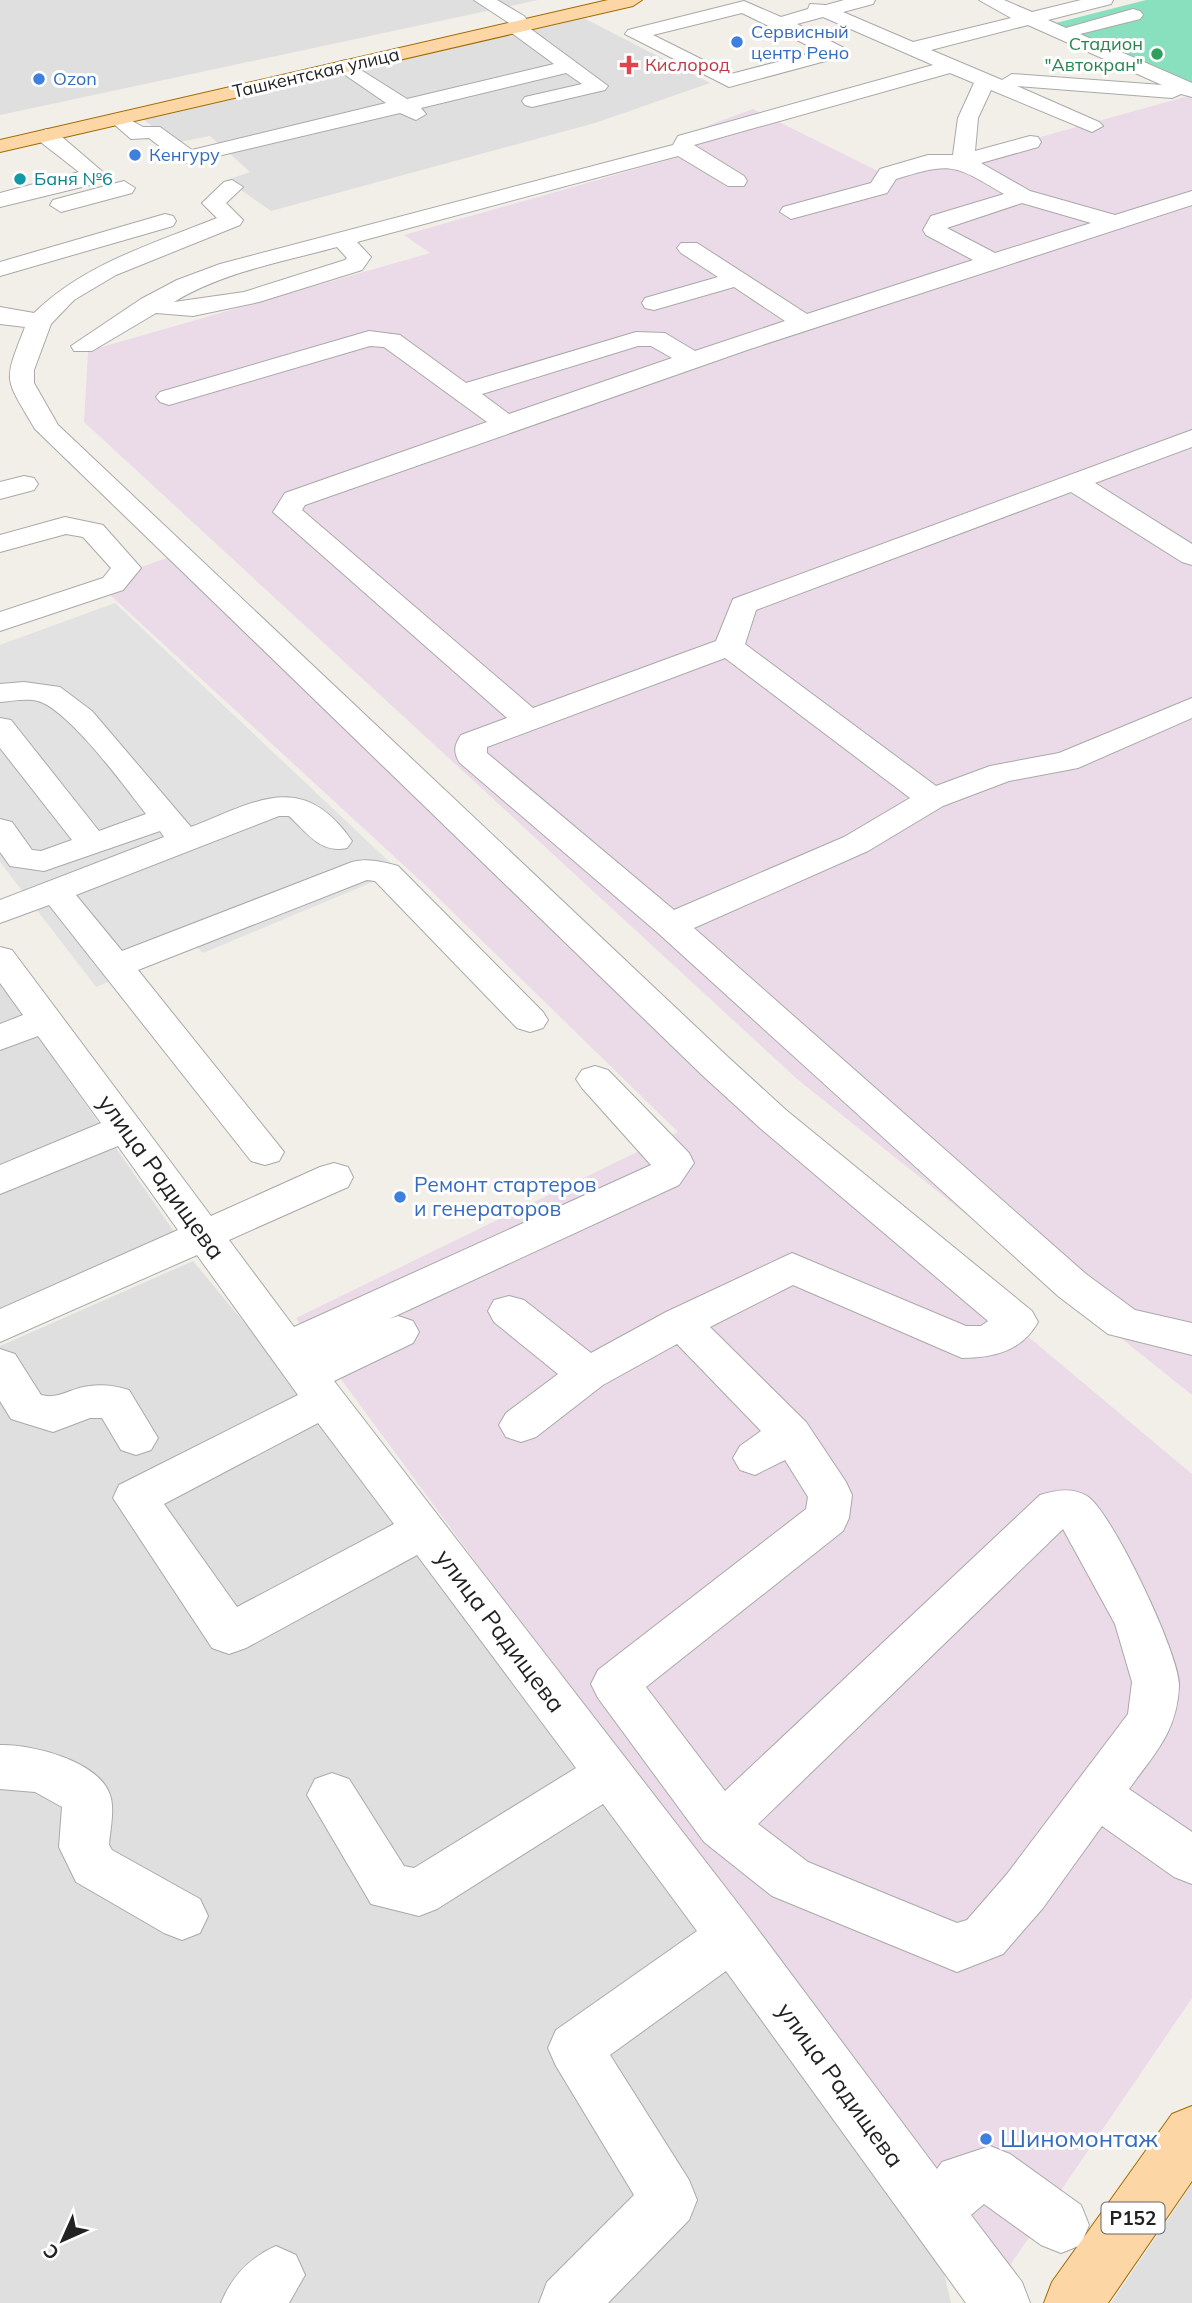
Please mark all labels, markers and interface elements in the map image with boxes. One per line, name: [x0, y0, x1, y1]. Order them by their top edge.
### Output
place label: Сервисный центр Рено: [751, 20, 849, 64]
place label: Стадион "Автокран": [1044, 32, 1143, 76]
marker: Сервисный центр Рено: [729, 34, 745, 50]
street label: Ташкентская улица: [230, 42, 402, 103]
marker: Стадион "Автокран": [1149, 46, 1165, 62]
place label: Кислород: [645, 53, 730, 76]
marker: Кислород: [619, 55, 639, 75]
place label: Ozon: [53, 67, 97, 90]
marker: Ozon: [31, 71, 47, 87]
place label: Кенгуру: [149, 143, 220, 166]
marker: Кенгуру: [127, 147, 143, 163]
place label: Баня №6: [34, 167, 113, 190]
marker: Баня №6: [12, 171, 28, 187]
street label: улица Радищева: [92, 1088, 232, 1265]
place label: Ремонт стартеров и генераторов: [414, 1171, 597, 1221]
marker: Ремонт стартеров и генераторов: [392, 1189, 408, 1205]
street label: улица Радищева: [430, 1543, 572, 1718]
street label: улица Радищева: [771, 1996, 911, 2173]
place label: Шиномонтаж: [1000, 2123, 1159, 2153]
marker: Шиномонтаж: [978, 2131, 994, 2147]
road number: Р152: [1102, 2202, 1164, 2234]
north arrow: [28, 2205, 98, 2275]
text: С: [38, 2239, 64, 2265]

